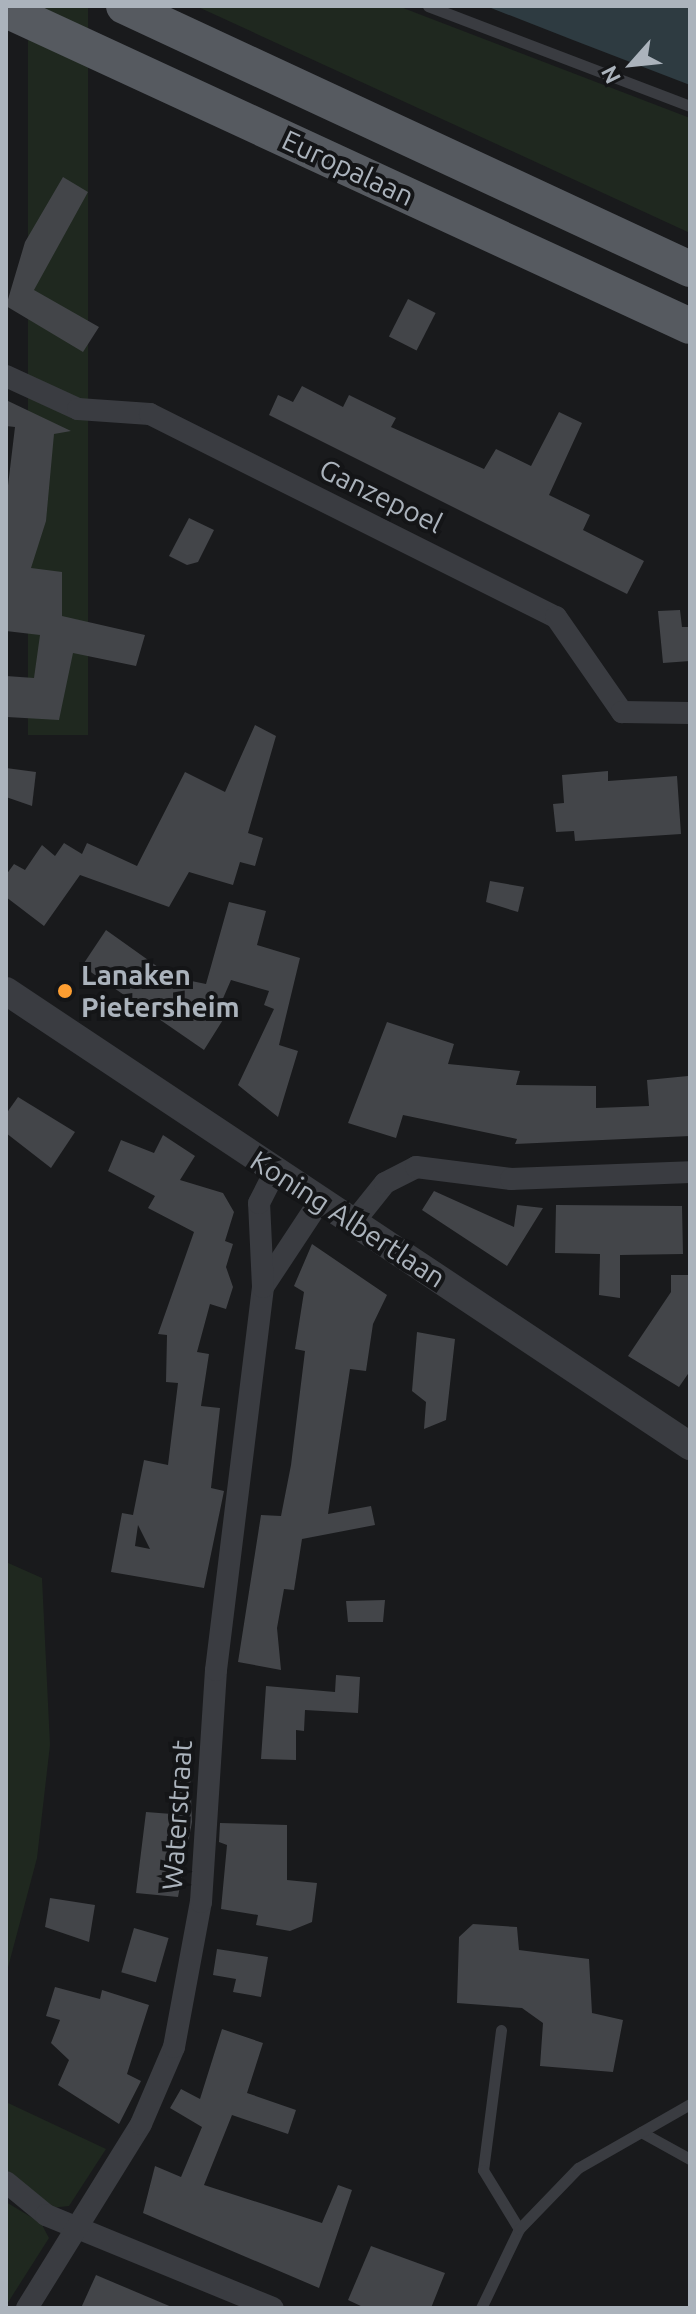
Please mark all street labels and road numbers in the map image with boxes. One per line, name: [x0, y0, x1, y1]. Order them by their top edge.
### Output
street label: Europalaan: [277, 123, 419, 213]
street label: Ganzepoel: [314, 452, 448, 540]
street label: Koning Albertlaan: [244, 1143, 452, 1295]
street label: Waterstraat: [155, 1739, 199, 1891]

